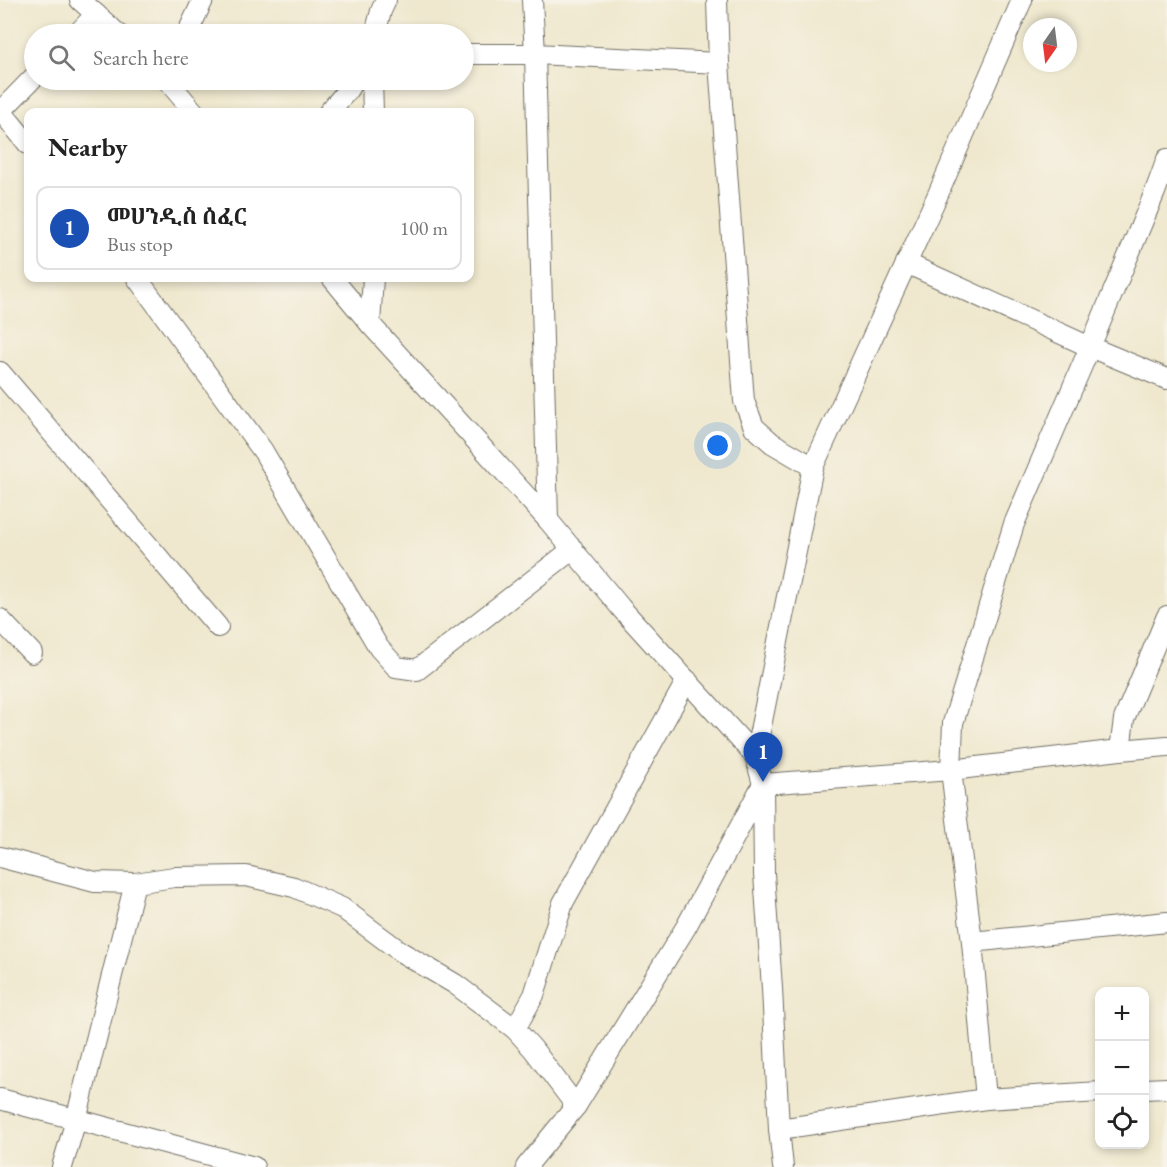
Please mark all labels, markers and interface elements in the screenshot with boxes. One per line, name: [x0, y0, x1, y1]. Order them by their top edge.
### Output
north arrow: [1023, 18, 1077, 72]
search box: [24, 24, 474, 90]
icon: search: [45, 41, 78, 74]
text: Search here: [93, 43, 188, 72]
text: Nearby: [48, 130, 128, 164]
text: መሀንዲስ ሰፈር: [107, 202, 247, 231]
text: 1: [64, 215, 75, 241]
text: 100 m: [400, 215, 448, 241]
text: Bus stop: [107, 231, 173, 257]
your location: [703, 431, 732, 460]
pin: 1: [744, 732, 783, 782]
map controls: [1095, 987, 1149, 1149]
button: +: [1095, 987, 1149, 1041]
button: −: [1095, 1041, 1149, 1095]
button: locate: [1095, 1095, 1149, 1149]

